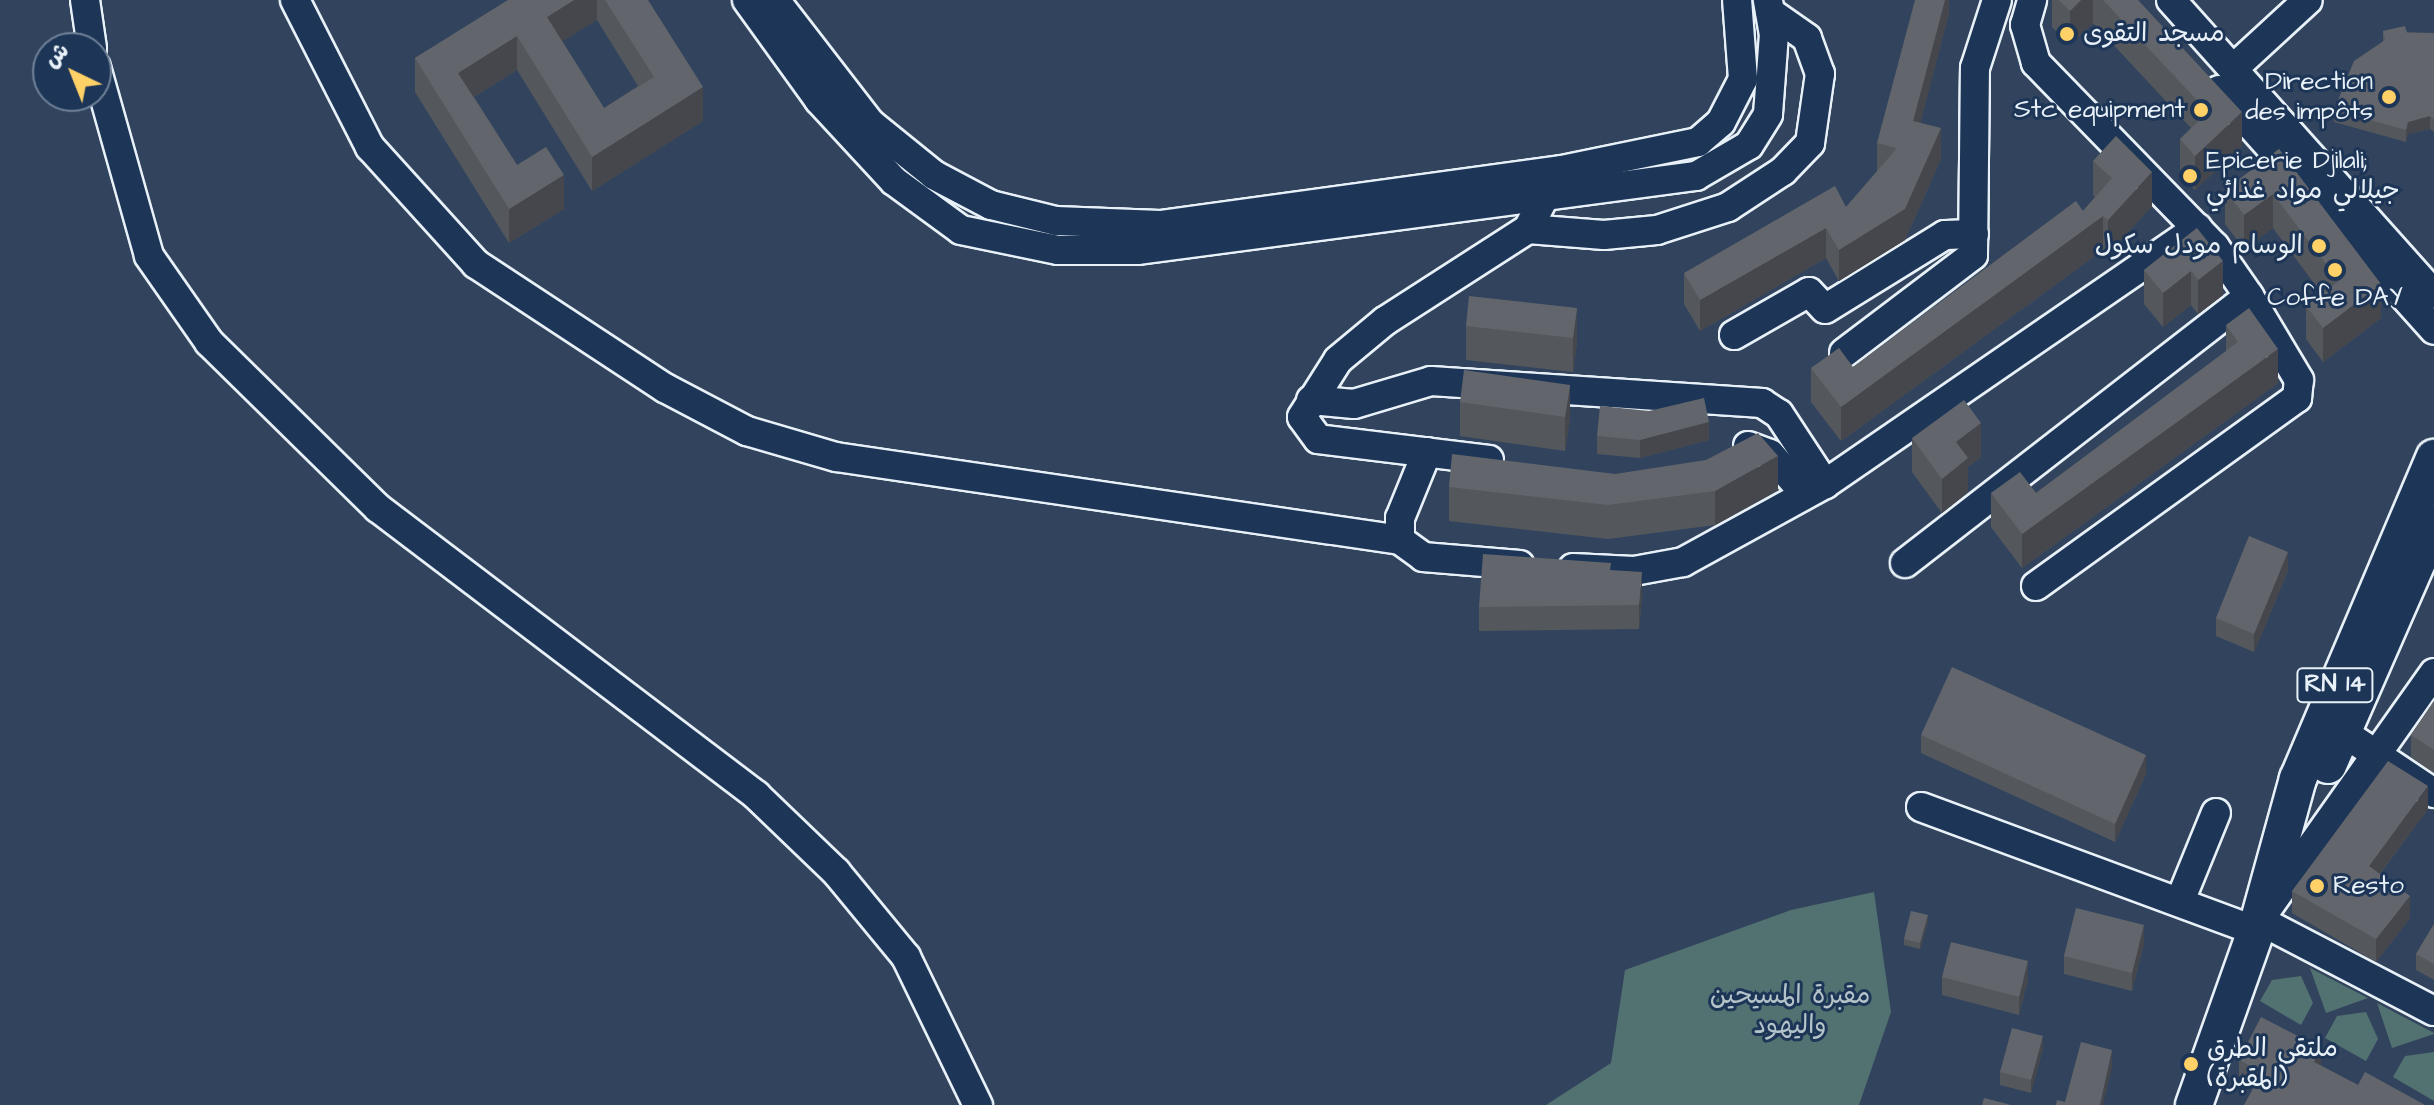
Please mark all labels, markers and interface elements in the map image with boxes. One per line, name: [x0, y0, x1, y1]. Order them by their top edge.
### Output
place label: مسجد التقوى: [2083, 18, 2225, 50]
marker: مسجد التقوى: [2058, 25, 2076, 43]
north arrow: [32, 32, 112, 112]
text: ش: [37, 36, 76, 75]
place label: Direction des impôts: [2245, 66, 2373, 128]
marker: Direction des impôts: [2380, 88, 2398, 106]
place label: Stc equipment: [2014, 94, 2185, 126]
marker: Stc equipment: [2192, 101, 2210, 119]
place label: Epicerie Djilali; جيلالي مواد غذائي: [2206, 145, 2400, 206]
marker: Epicerie Djilali; جيلالي مواد غذائي: [2181, 167, 2199, 185]
place label: الوسام مودل سكول: [2095, 230, 2303, 262]
marker: الوسام مودل سكول: [2310, 237, 2328, 255]
marker: Coffe DAY: [2326, 261, 2344, 279]
place label: Coffe DAY: [2267, 282, 2403, 314]
road number: RN 14: [2295, 665, 2375, 705]
place label: Resto: [2333, 870, 2404, 902]
marker: Resto: [2308, 877, 2326, 895]
park label: مقبرة المسيحين واليهود: [1710, 980, 1870, 1042]
place label: ملتقى الطرق (المقبرة): [2207, 1033, 2338, 1094]
marker: ملتقى الطرق (المقبرة): [2182, 1055, 2200, 1073]

